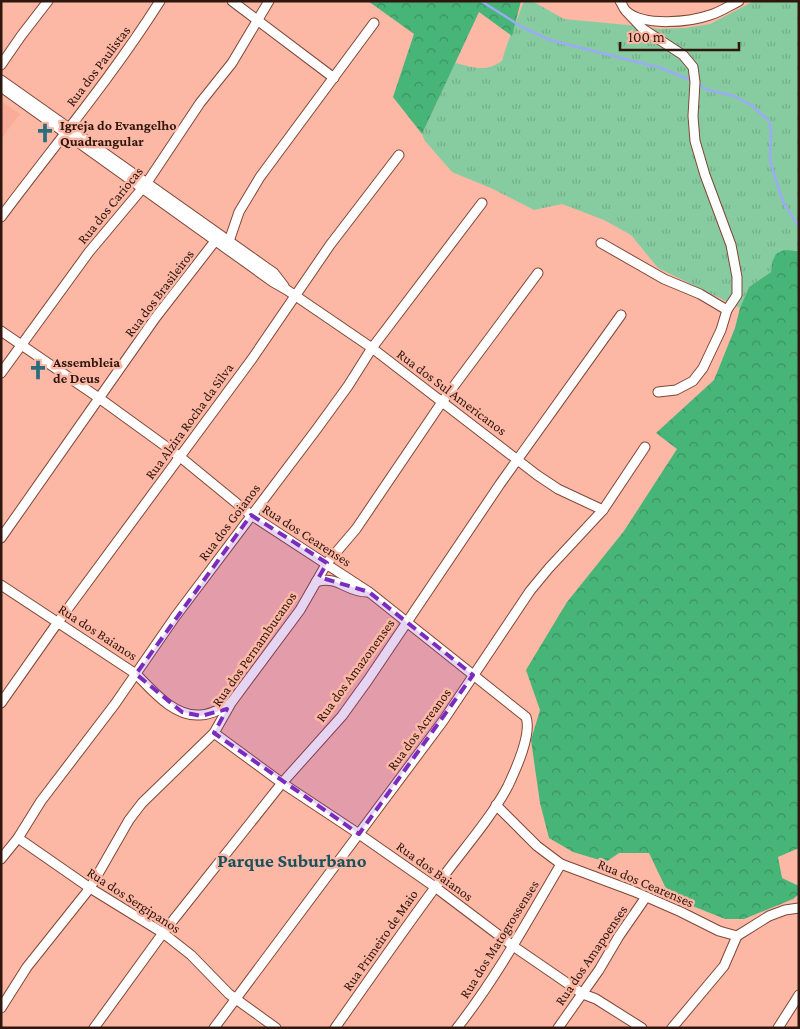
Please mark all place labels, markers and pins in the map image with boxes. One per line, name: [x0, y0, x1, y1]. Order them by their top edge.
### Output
place label: Igreja do Evangelho Quadrangular: [60, 117, 177, 149]
church icon: Igreja do Evangelho Quadrangular: [34, 122, 56, 144]
place label: Assembleia de Deus: [52, 354, 120, 386]
church icon: Assembleia de Deus: [27, 359, 49, 381]

